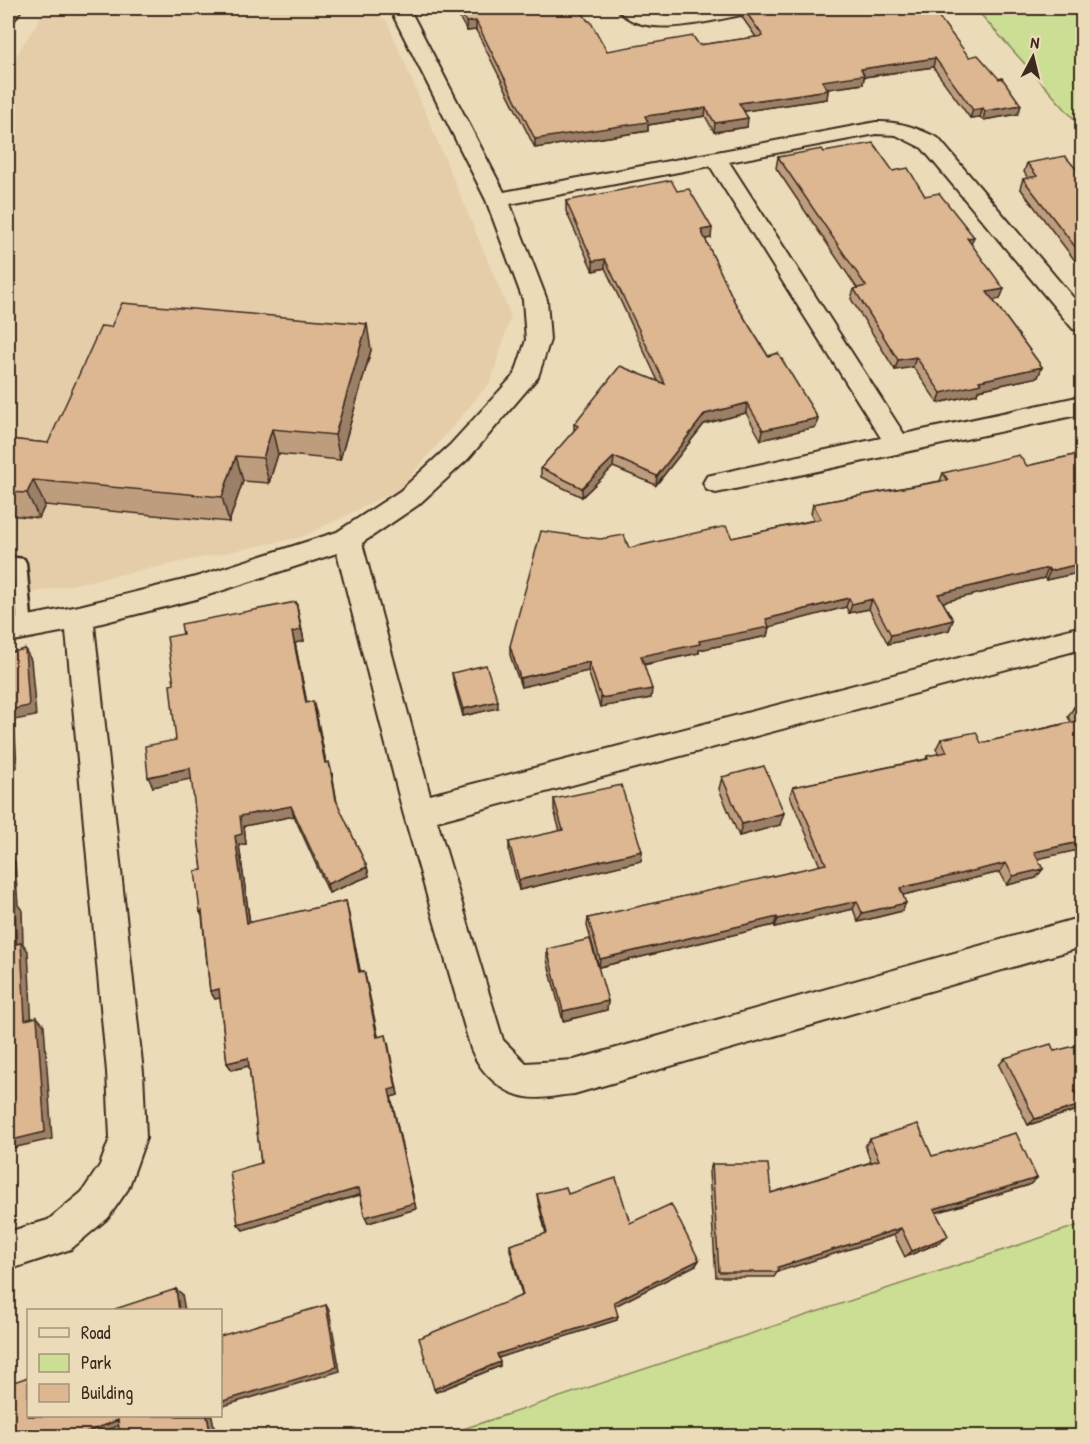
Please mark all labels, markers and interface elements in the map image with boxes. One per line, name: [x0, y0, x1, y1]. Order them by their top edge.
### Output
north arrow: [1003, 27, 1063, 87]
text: N: [1029, 31, 1041, 54]
legend: [27, 1309, 222, 1417]
text: Road: [81, 1320, 111, 1345]
text: Park: [81, 1350, 112, 1375]
text: Building: [81, 1380, 133, 1405]

